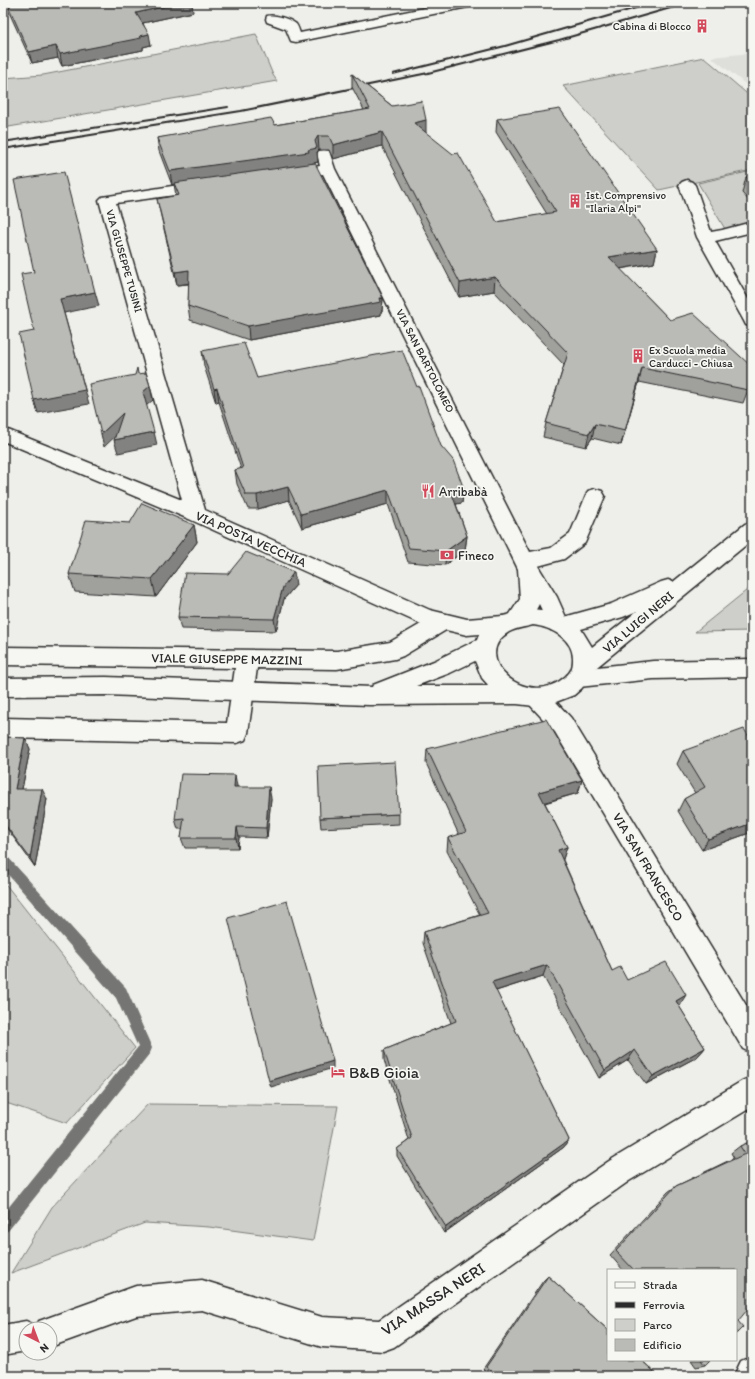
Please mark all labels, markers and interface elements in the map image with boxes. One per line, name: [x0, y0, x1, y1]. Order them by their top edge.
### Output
building icon: Cabina di Blocco: [694, 18, 710, 34]
place label: Cabina di Blocco: [613, 20, 691, 33]
place label: Ist. Comprensivo "Ilaria Alpi": [586, 189, 666, 215]
building icon: Ist. Comprensivo "Ilaria Alpi": [567, 193, 583, 209]
street label: VIA GIUSEPPE TUSINI: [103, 208, 145, 314]
street label: VIA SAN BARTOLOMEO: [393, 307, 457, 415]
place label: Ex Scuola media Carducci - Chiusa: [649, 344, 733, 370]
building icon: Ex Scuola media Carducci - Chiusa: [630, 348, 646, 364]
restaurant icon: Arribabà: [420, 483, 436, 499]
place label: Arribabà: [439, 484, 488, 499]
street label: VIA POSTA VECCHIA: [193, 508, 309, 570]
bank icon: Fineco: [439, 547, 455, 563]
place label: Fineco: [458, 548, 494, 563]
street label: VIA LUIGI NERI: [599, 588, 677, 656]
street label: VIALE GIUSEPPE MAZZINI: [151, 650, 303, 668]
street label: VIA SAN FRANCESCO: [610, 810, 686, 924]
place label: B&B Gioia: [349, 1063, 420, 1082]
hotel icon: B&B Gioia: [330, 1064, 346, 1080]
street label: VIA MASSA NERI: [378, 1258, 488, 1340]
legend: [607, 1269, 737, 1361]
text: Strada: [643, 1278, 678, 1292]
text: Ferrovia: [643, 1298, 685, 1312]
text: Parco: [643, 1318, 672, 1332]
north arrow: [18, 1321, 58, 1361]
text: Edificio: [643, 1338, 682, 1352]
text: N: [37, 1341, 51, 1355]

